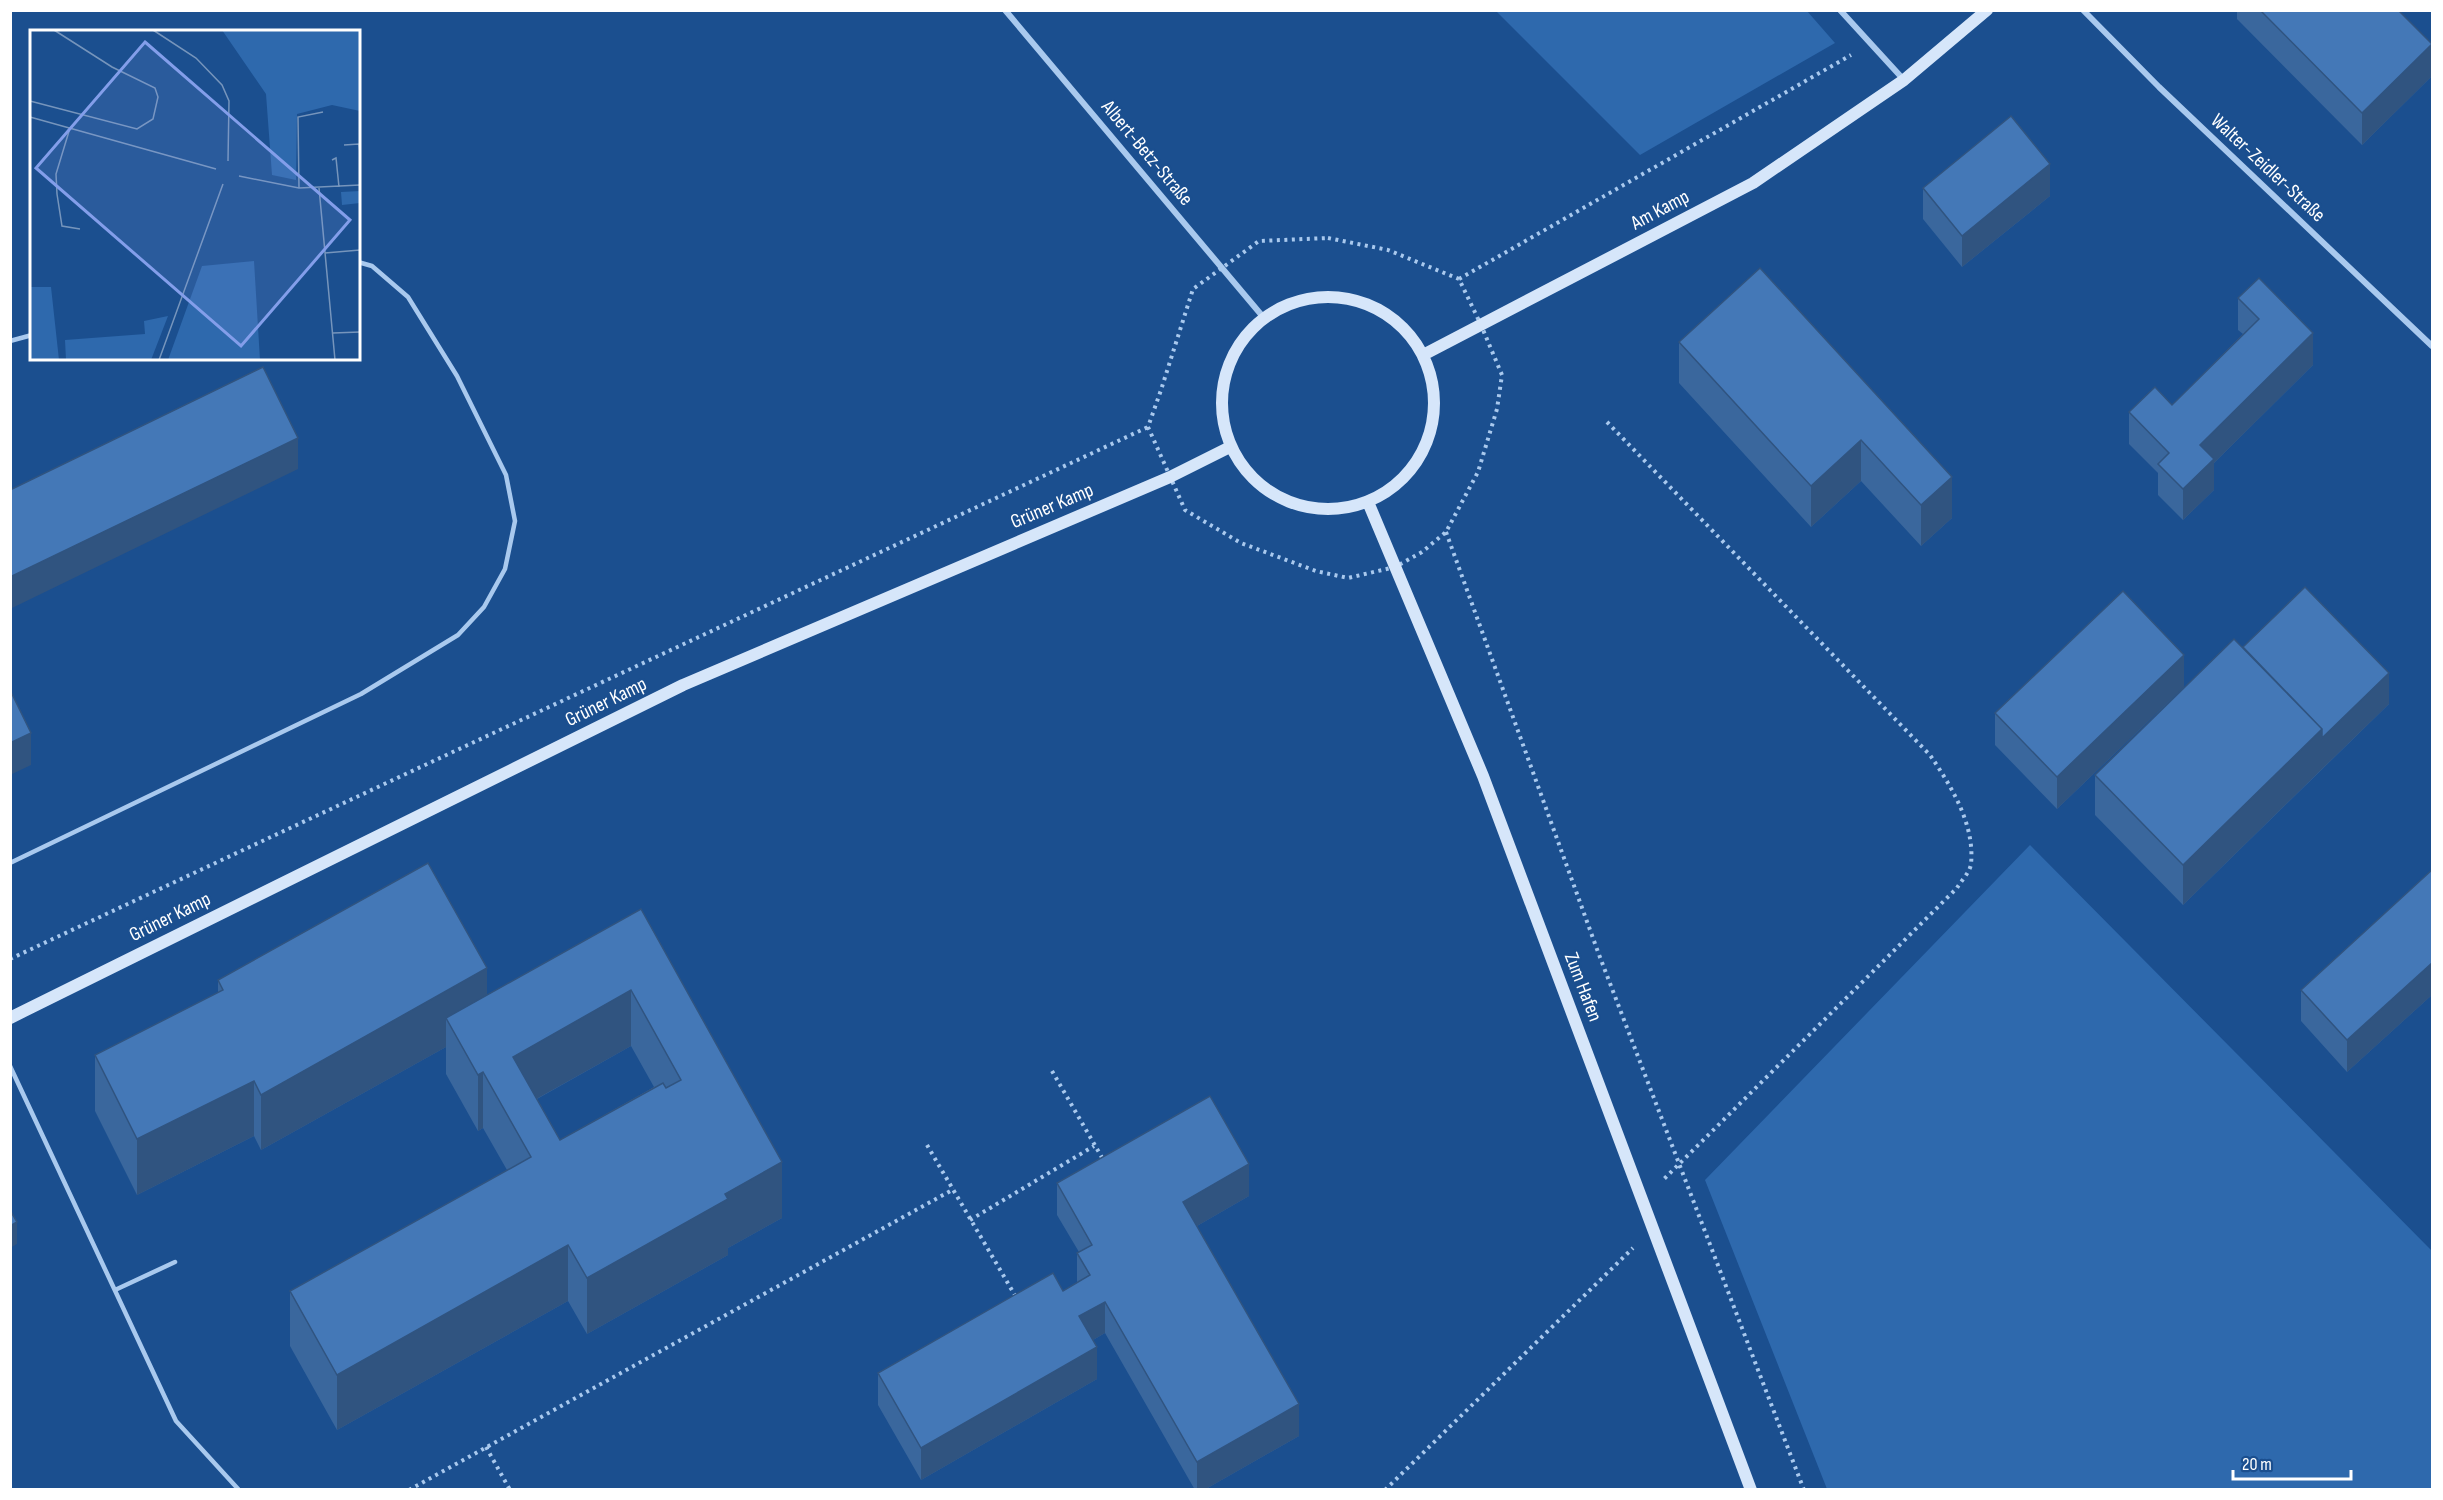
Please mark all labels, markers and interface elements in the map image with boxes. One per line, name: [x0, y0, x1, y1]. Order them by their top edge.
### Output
inset map: [30, 30, 360, 360]
street label: Albert-Betz-Straße: [1095, 95, 1198, 210]
street label: Walter-Zeidler-Straße: [2206, 109, 2330, 227]
street label: Am Kamp: [1626, 185, 1693, 236]
street label: Grüner Kamp: [1007, 478, 1097, 534]
street label: Grüner Kamp: [561, 672, 651, 732]
street label: Grüner Kamp: [125, 887, 215, 947]
street label: Zum Hafen: [1559, 949, 1607, 1025]
scale bar: [2233, 1443, 2352, 1481]
text: 20 m: [2242, 1454, 2272, 1475]

